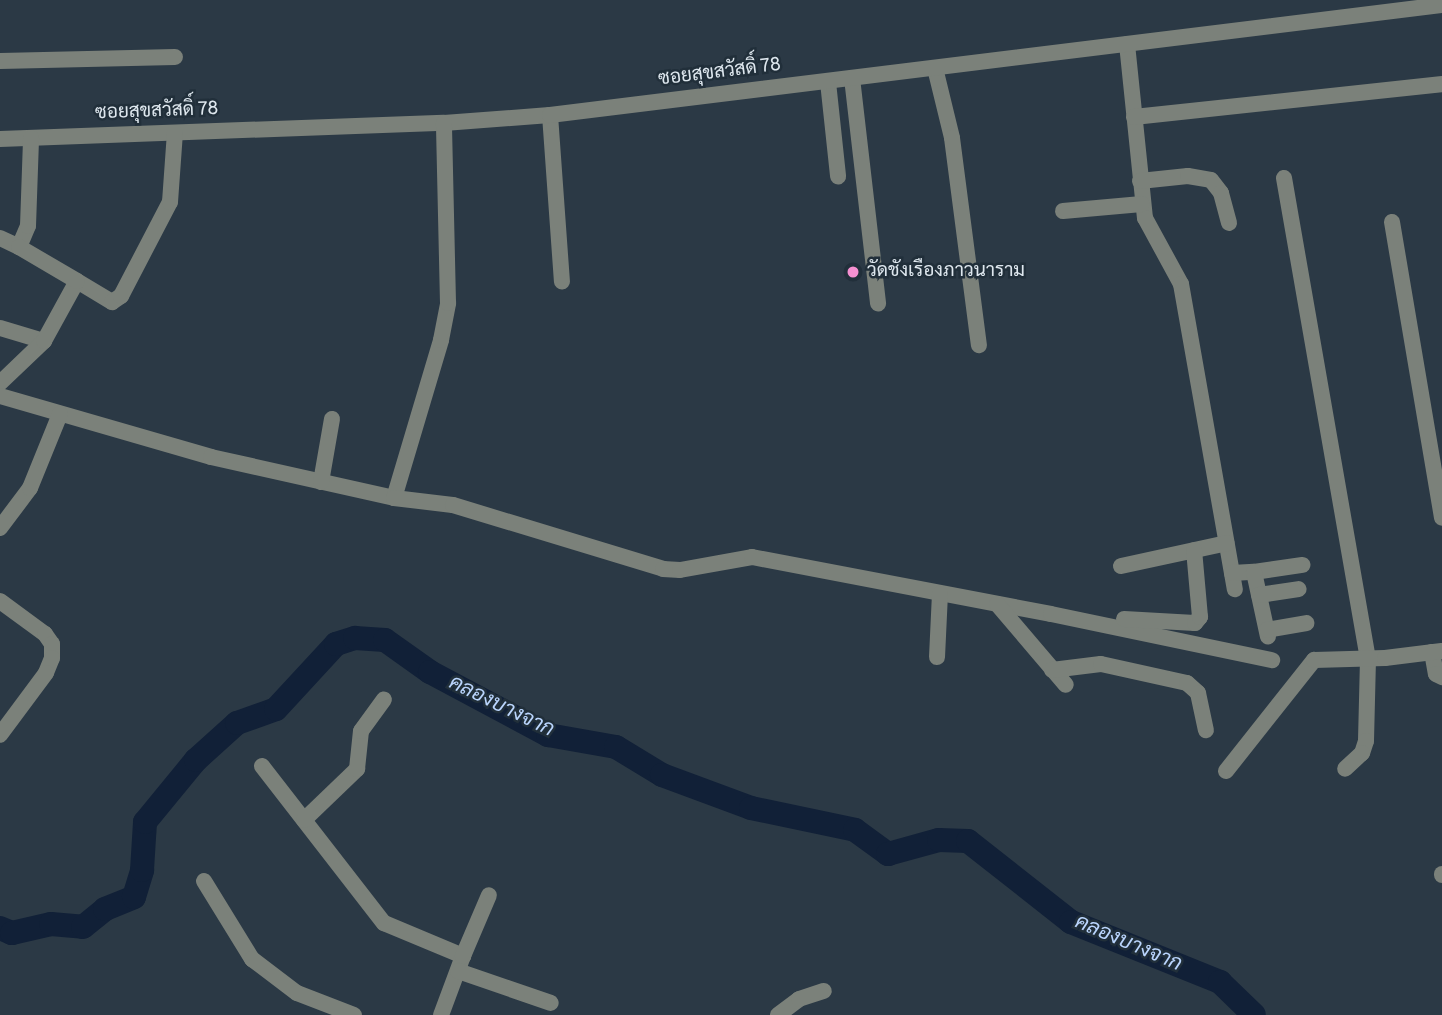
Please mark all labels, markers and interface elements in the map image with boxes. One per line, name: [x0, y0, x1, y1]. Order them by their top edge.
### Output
street label: ซอยสุขสวัสดิ์ 78: [657, 54, 783, 92]
street label: ซอยสุขสวัสดิ์ 78: [94, 98, 220, 126]
place label: วัดชังเรืองภาวนาราม: [867, 261, 1025, 283]
marker: วัดชังเรืองภาวนาราม: [845, 264, 861, 280]
water label: คลองบางจาก: [444, 671, 558, 743]
water label: คลองบางจาก: [1071, 910, 1185, 978]

